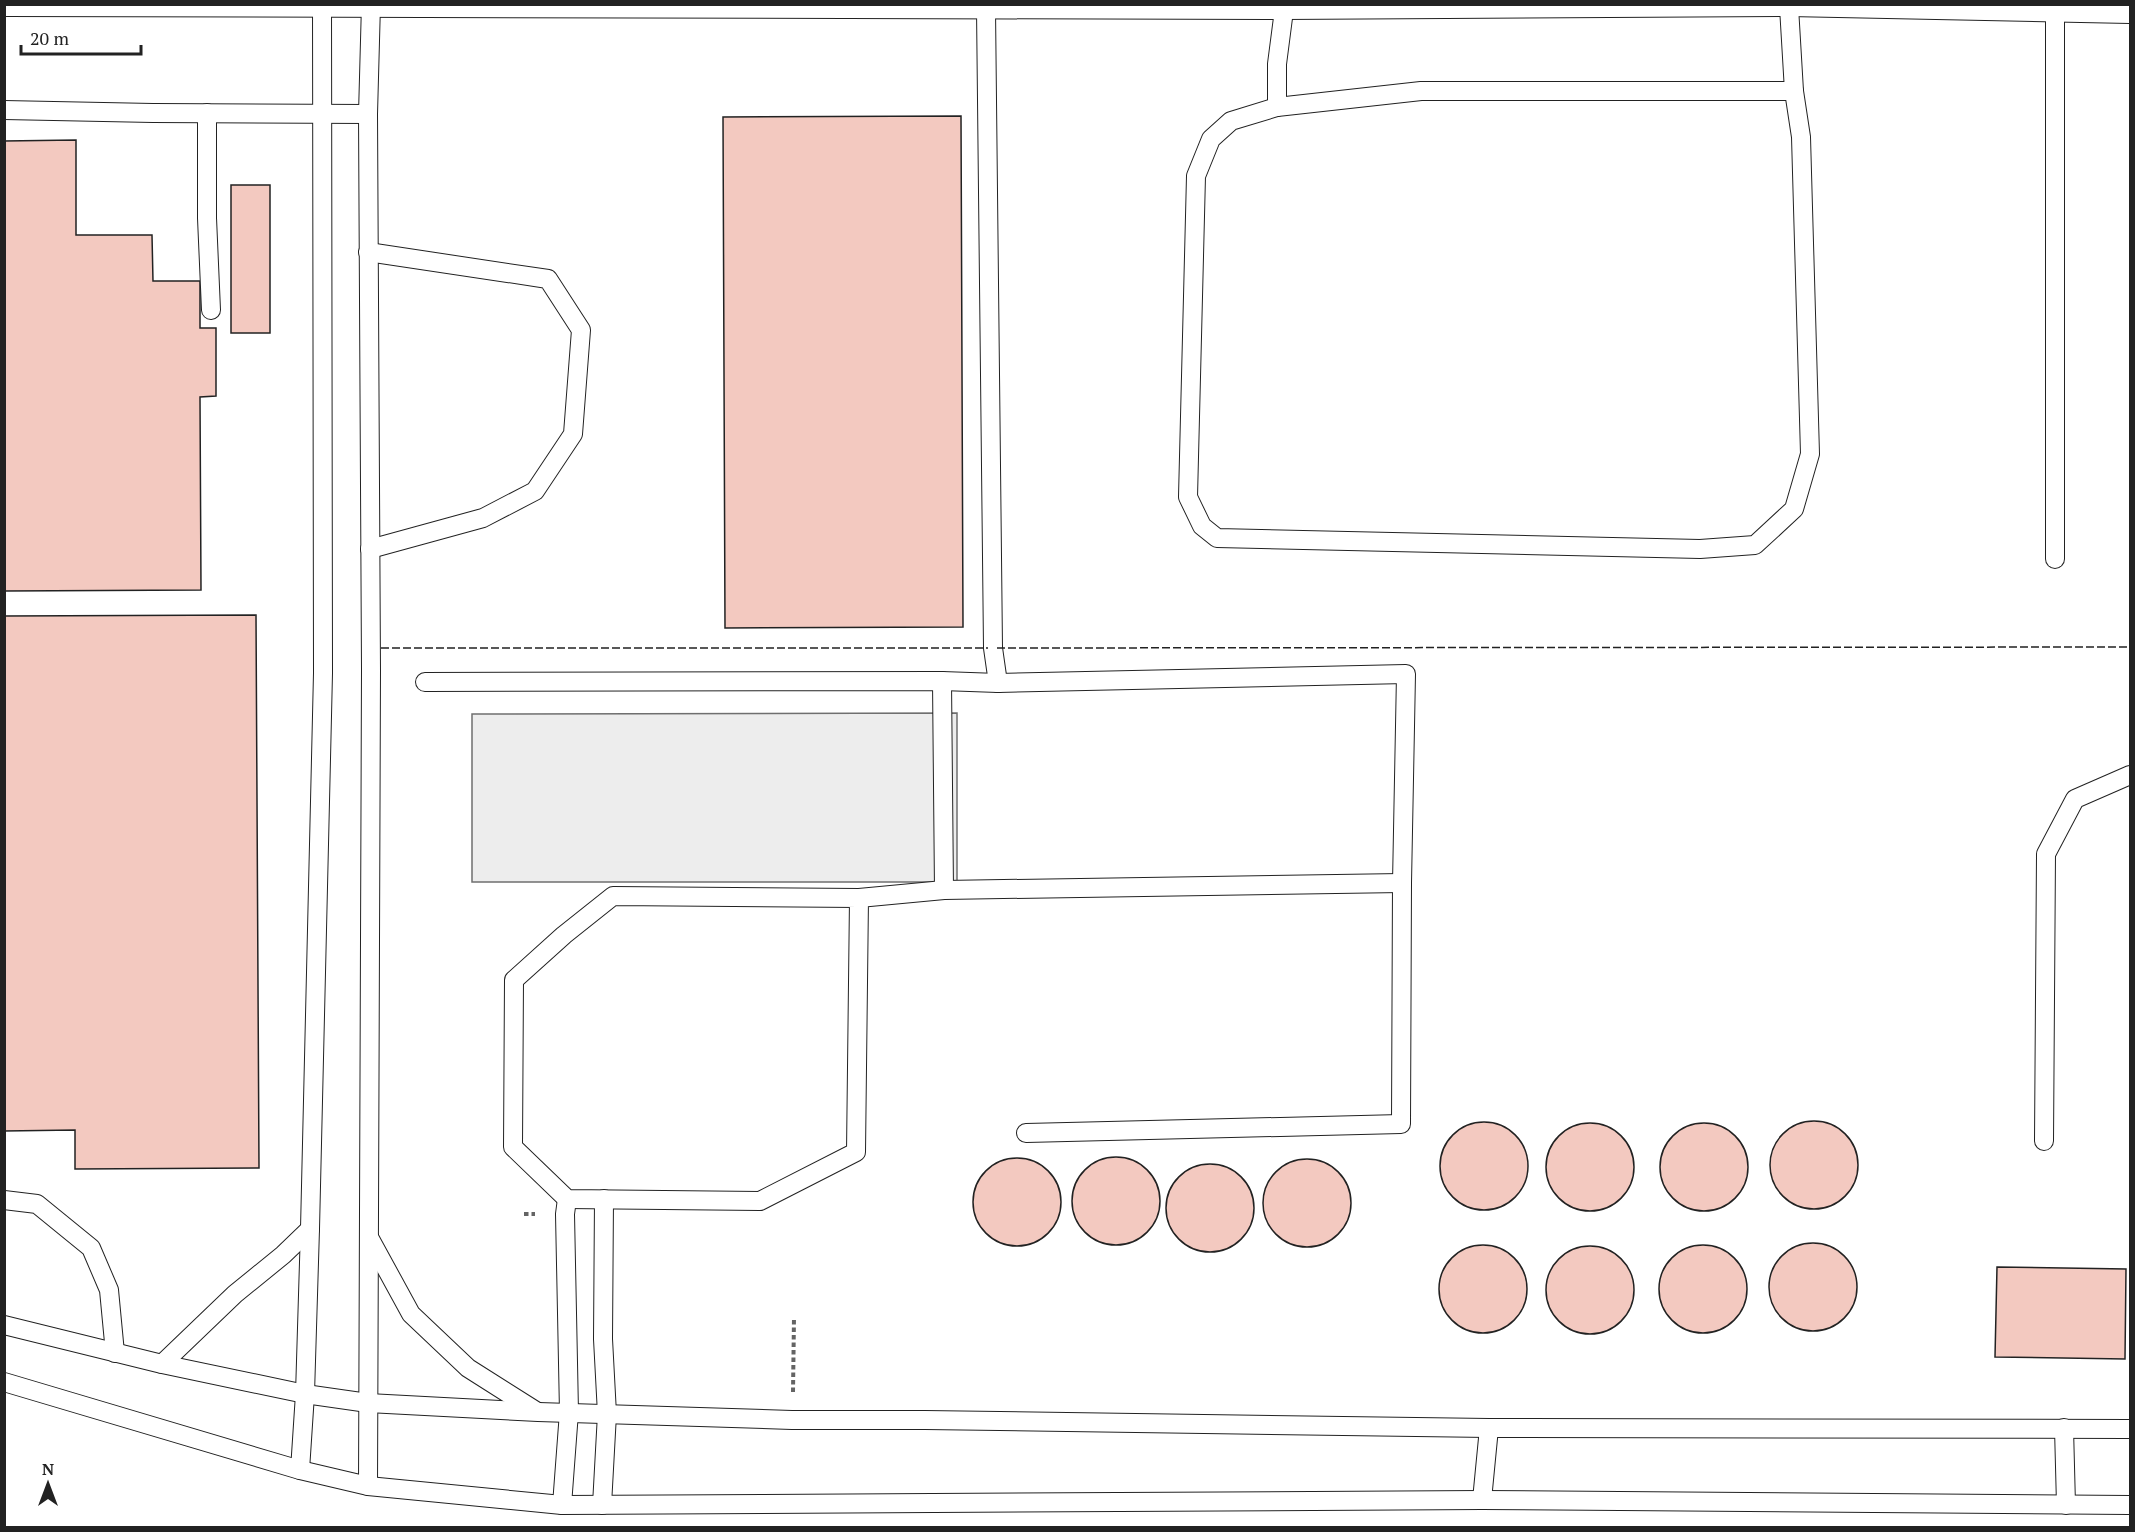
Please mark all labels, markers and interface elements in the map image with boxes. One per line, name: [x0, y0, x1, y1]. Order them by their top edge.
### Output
scale bar: [21, 18, 141, 56]
text: 20 m: [30, 26, 70, 50]
north arrow: [18, 1454, 78, 1514]
text: N: [42, 1458, 54, 1480]

